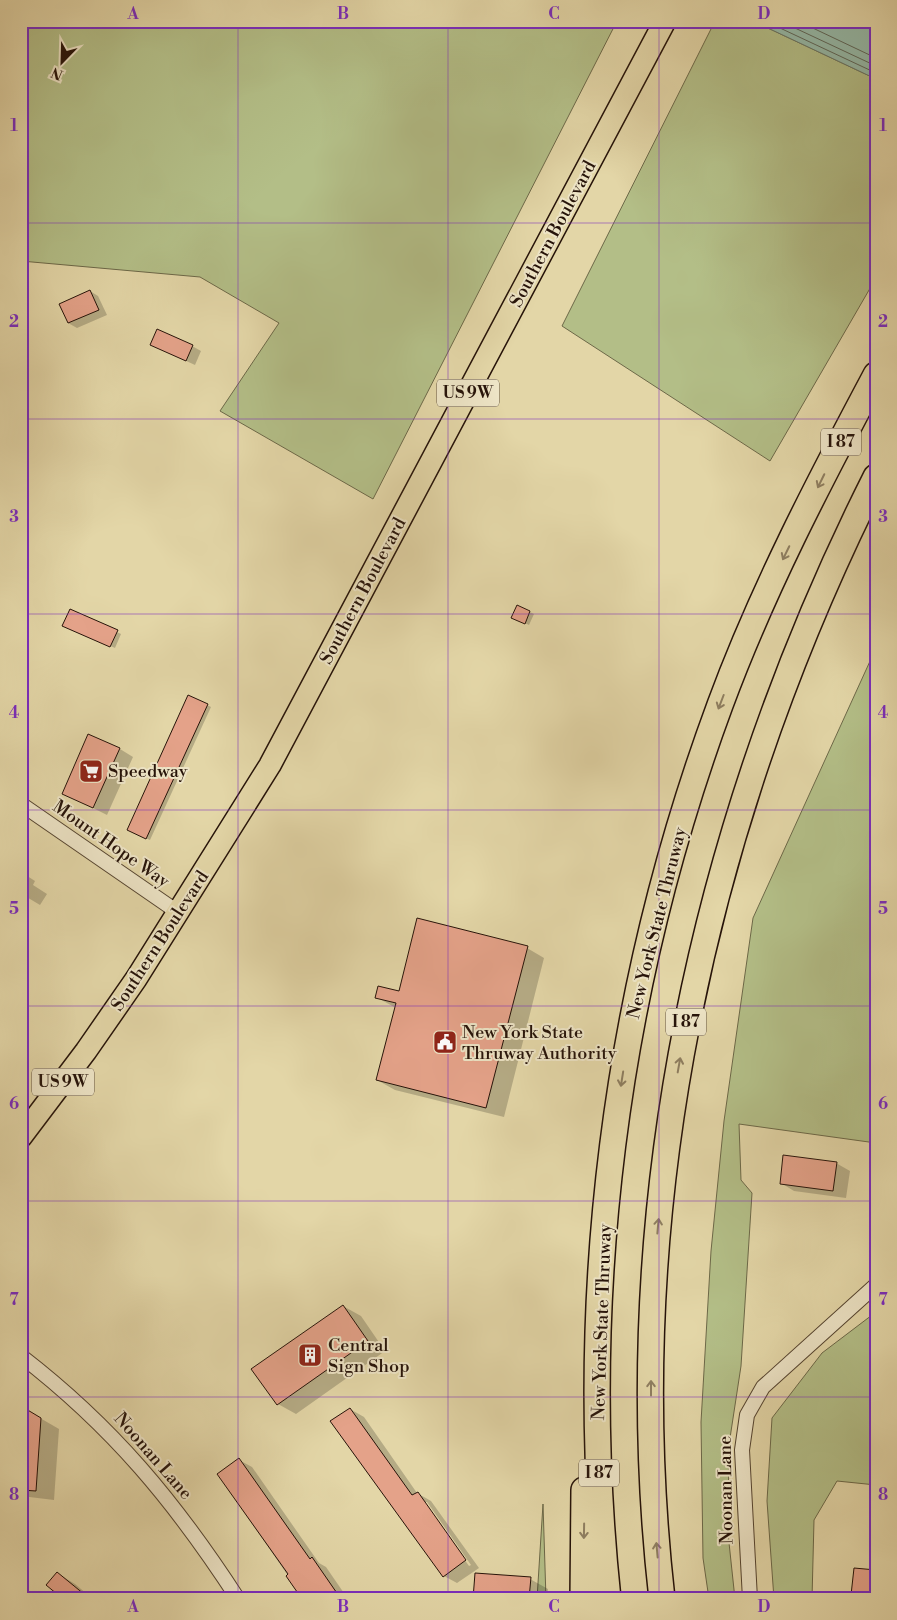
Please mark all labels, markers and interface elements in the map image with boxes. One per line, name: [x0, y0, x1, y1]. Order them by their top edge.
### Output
text: A: [126, 4, 139, 24]
text: B: [337, 4, 349, 24]
text: C: [548, 4, 560, 24]
text: D: [758, 4, 771, 24]
north arrow: [38, 38, 88, 88]
text: N: [49, 63, 66, 83]
text: 1: [10, 116, 18, 136]
text: 1: [879, 116, 887, 136]
street label: Southern Boulevard: [505, 156, 602, 311]
text: 2: [9, 312, 19, 332]
text: 2: [878, 312, 888, 332]
road number: US 9W: [437, 379, 499, 406]
road number: I 87: [821, 428, 861, 456]
one-way arrow: [815, 473, 825, 488]
text: 3: [9, 507, 19, 527]
text: 3: [878, 507, 888, 527]
street label: Southern Boulevard: [315, 513, 412, 668]
one-way arrow: [781, 545, 790, 560]
one-way arrow: [716, 694, 725, 709]
text: 4: [9, 703, 20, 723]
text: 4: [878, 703, 889, 723]
supermarket icon: Speedway: [78, 758, 104, 784]
place label: Speedway: [108, 760, 188, 783]
street label: Mount Hope Way: [48, 795, 174, 893]
street label: New York State Thruway: [622, 825, 692, 1021]
street label: Southern Boulevard: [106, 866, 214, 1016]
text: 5: [9, 899, 19, 919]
text: 5: [878, 899, 888, 919]
road number: I 87: [666, 1009, 706, 1036]
place label: New York State Thruway Authority: [462, 1021, 617, 1065]
public building icon: New York State Thruway Authority: [432, 1029, 458, 1055]
one-way arrow: [674, 1057, 684, 1073]
road number: US 9W: [32, 1068, 94, 1096]
one-way arrow: [616, 1070, 626, 1086]
text: 6: [9, 1094, 19, 1114]
text: 6: [878, 1094, 888, 1114]
one-way arrow: [653, 1218, 663, 1234]
street label: New York State Thruway: [587, 1223, 617, 1421]
text: 7: [9, 1290, 19, 1310]
text: 7: [878, 1290, 888, 1310]
place label: Central Sign Shop: [328, 1334, 410, 1378]
building icon: Central Sign Shop: [297, 1342, 323, 1368]
one-way arrow: [646, 1380, 656, 1396]
street label: Noonan Lane: [109, 1408, 197, 1504]
street label: Noonan Lane: [714, 1436, 738, 1544]
road number: I 87: [579, 1460, 619, 1486]
text: 8: [9, 1485, 19, 1505]
text: 8: [878, 1485, 888, 1505]
one-way arrow: [579, 1523, 589, 1539]
one-way arrow: [652, 1543, 662, 1559]
text: A: [126, 1597, 139, 1617]
text: B: [337, 1597, 349, 1617]
text: C: [548, 1597, 560, 1617]
text: D: [758, 1597, 771, 1617]

